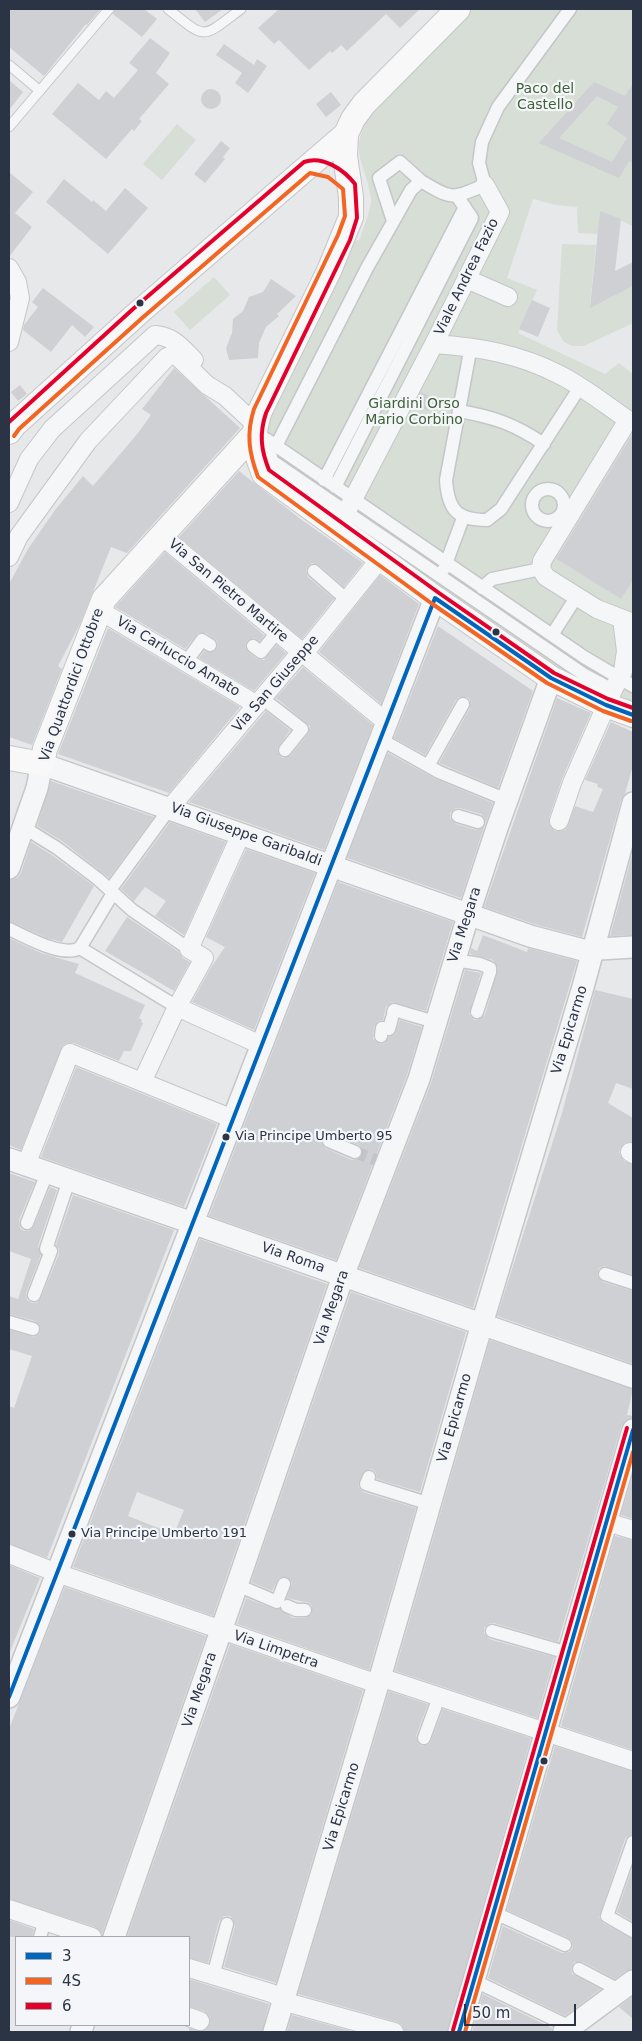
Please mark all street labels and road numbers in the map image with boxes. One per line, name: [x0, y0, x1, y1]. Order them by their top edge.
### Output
street label: Viale Andrea Fazio: [431, 216, 503, 338]
street label: Via San Pietro Martire: [165, 536, 291, 646]
street label: Via Quattordici Ottobre: [36, 606, 108, 764]
street label: Via Carluccio Amato: [113, 613, 243, 701]
street label: Via San Giuseppe: [229, 632, 323, 736]
street label: Via Giuseppe Garibaldi: [168, 800, 324, 870]
street label: Via Megara: [445, 885, 485, 965]
street label: Via Epicarmo: [549, 984, 591, 1076]
street label: Via Roma: [259, 1239, 327, 1277]
street label: Via Megara: [311, 1268, 353, 1348]
street label: Via Epicarmo: [434, 1372, 476, 1464]
street label: Via Limpetra: [231, 1628, 321, 1672]
street label: Via Megara: [179, 1650, 221, 1730]
street label: Via Epicarmo: [321, 1761, 363, 1853]

